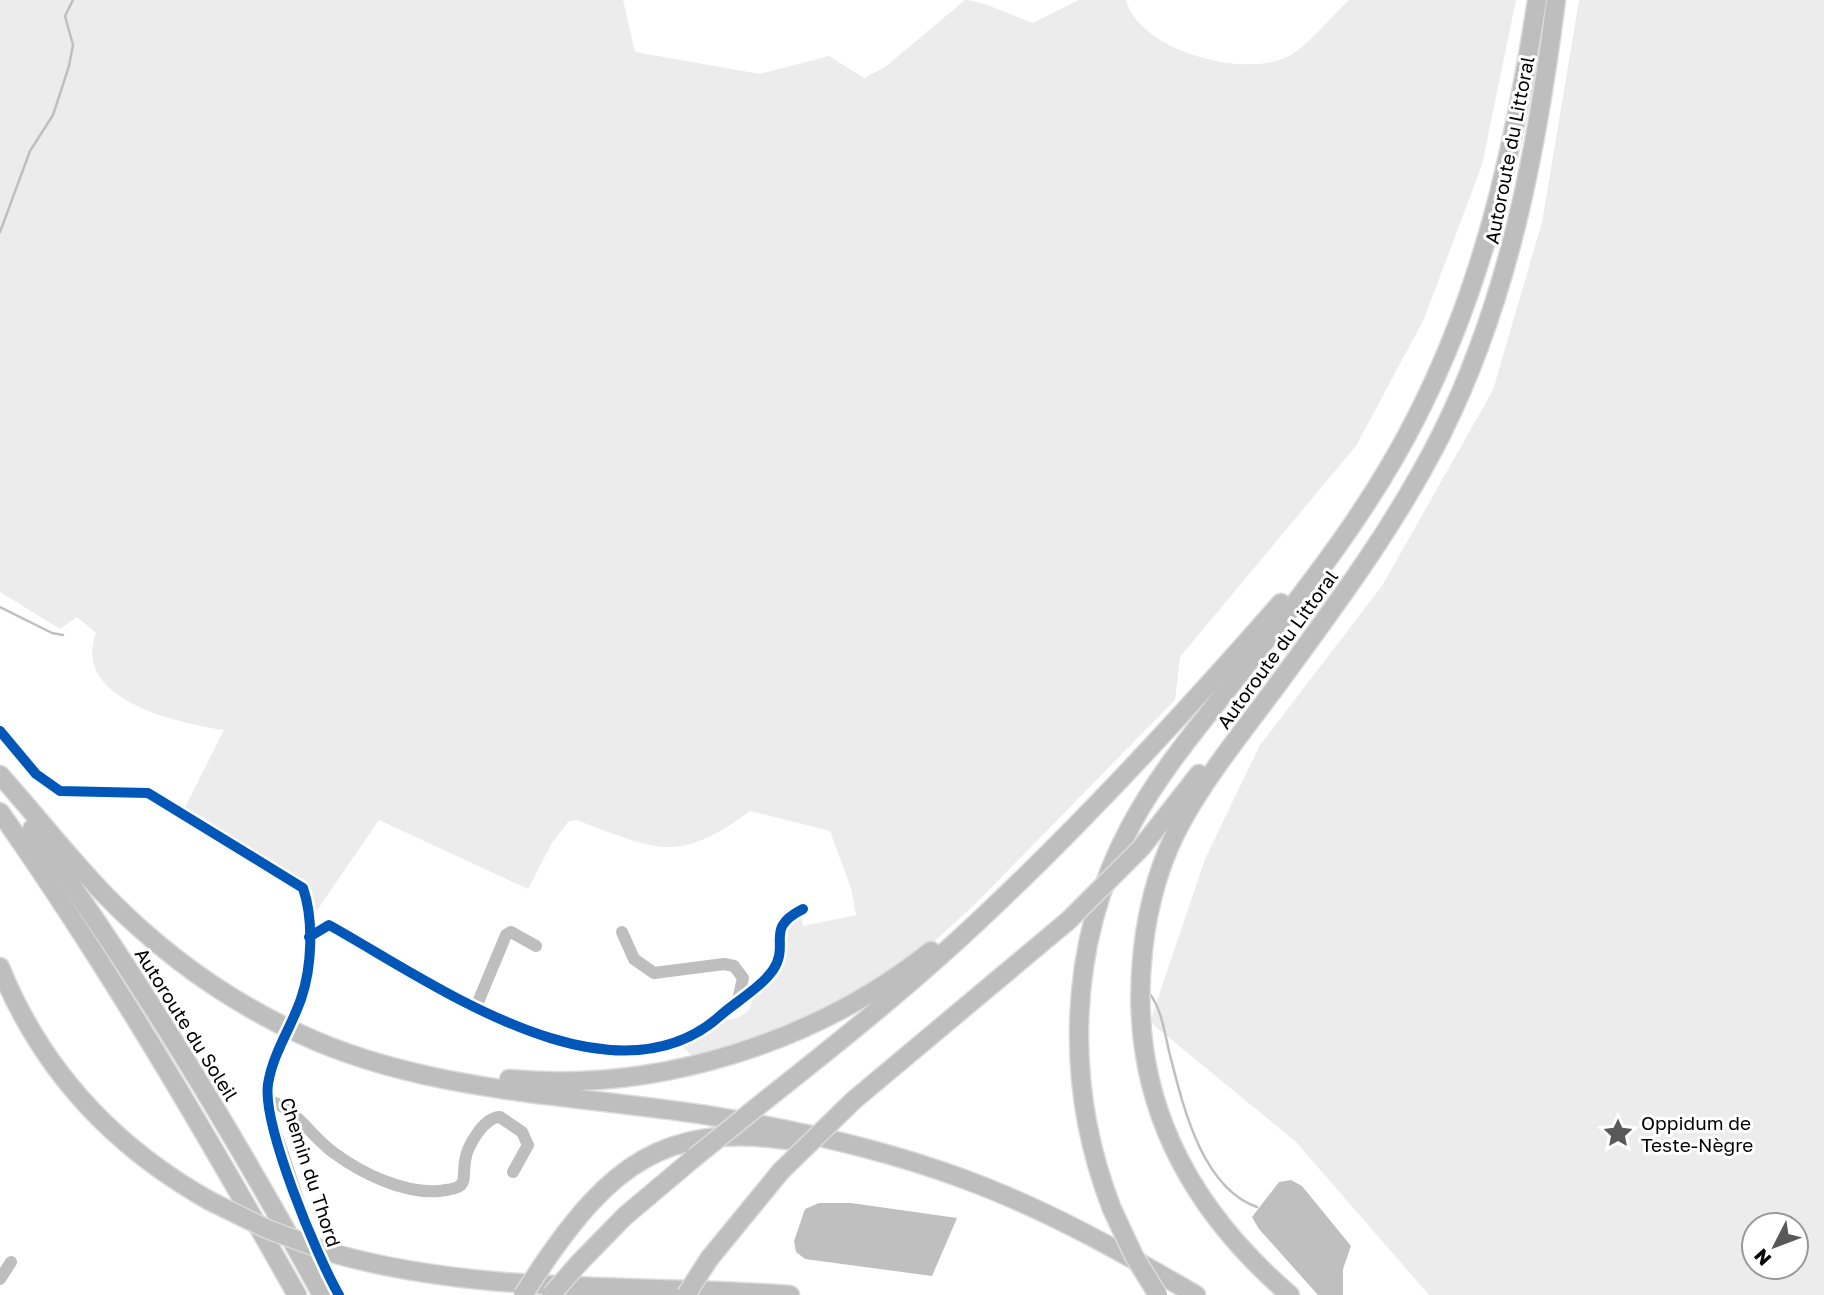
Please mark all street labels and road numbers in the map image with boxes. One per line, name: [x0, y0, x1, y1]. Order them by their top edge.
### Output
street label: Autoroute du Littoral: [1480, 54, 1538, 246]
street label: Autoroute du Littoral: [1212, 565, 1342, 733]
street label: Autoroute du Soleil: [131, 943, 243, 1105]
street label: Chemin du Thord: [276, 1094, 346, 1250]

